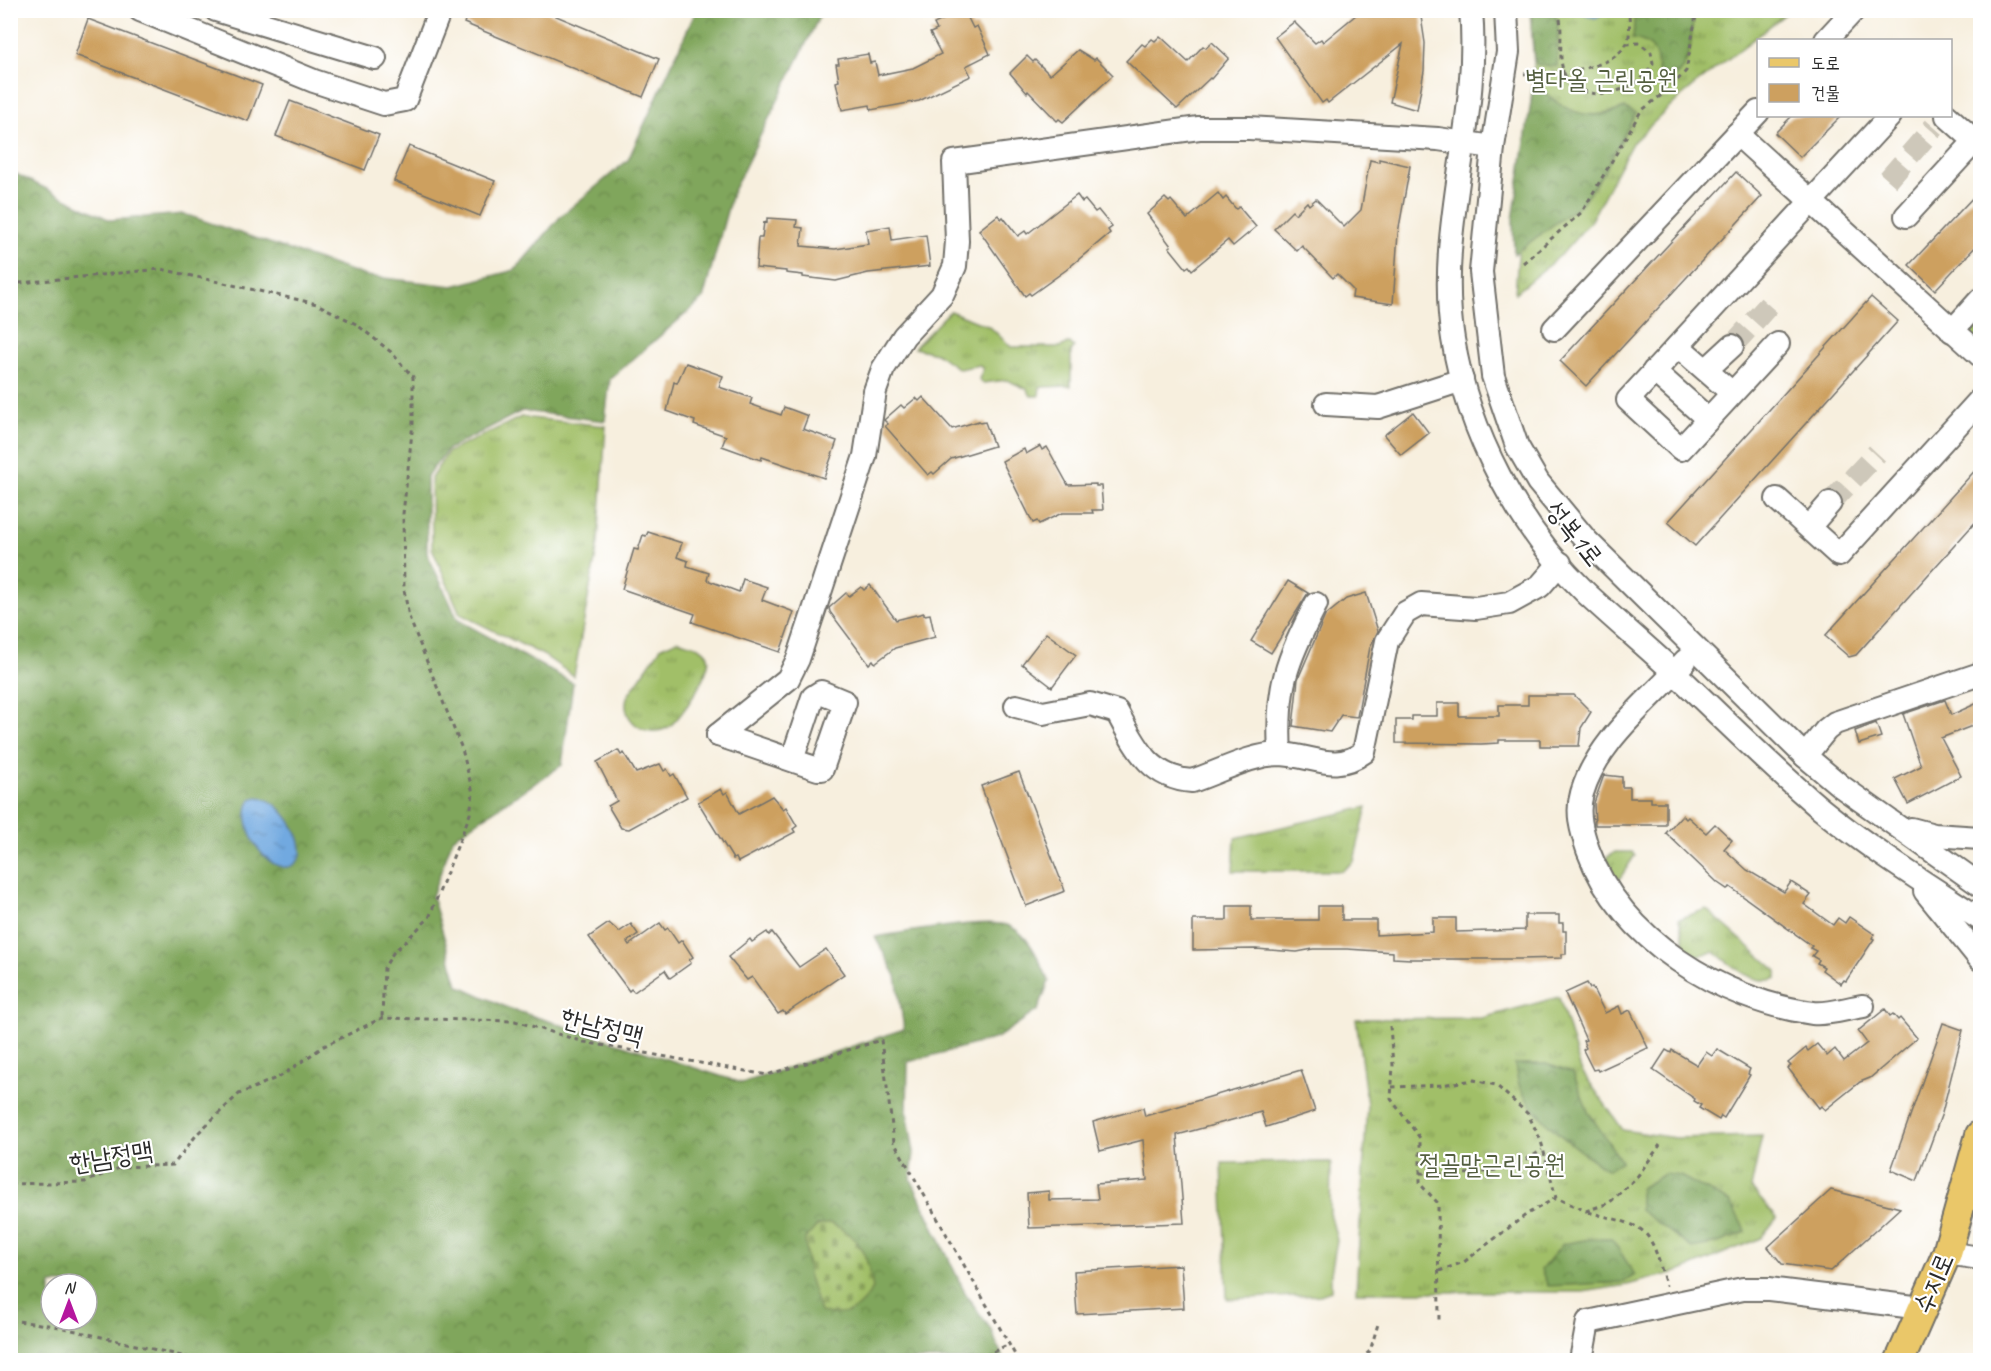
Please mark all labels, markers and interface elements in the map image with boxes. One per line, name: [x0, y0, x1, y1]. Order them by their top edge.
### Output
legend: [1757, 39, 1952, 117]
text: 도로: [1811, 52, 1840, 74]
park label: 별다올 근린공원: [1525, 63, 1677, 96]
text: 건물: [1811, 82, 1840, 104]
street label: 성복1로: [1539, 494, 1611, 573]
street label: 한남정맥: [557, 1000, 646, 1053]
street label: 한남정맥: [67, 1134, 155, 1179]
park label: 절골말근린공원: [1419, 1148, 1565, 1181]
street label: 수지로: [1906, 1248, 1961, 1319]
north arrow: [39, 1272, 99, 1332]
text: N: [64, 1278, 77, 1298]

